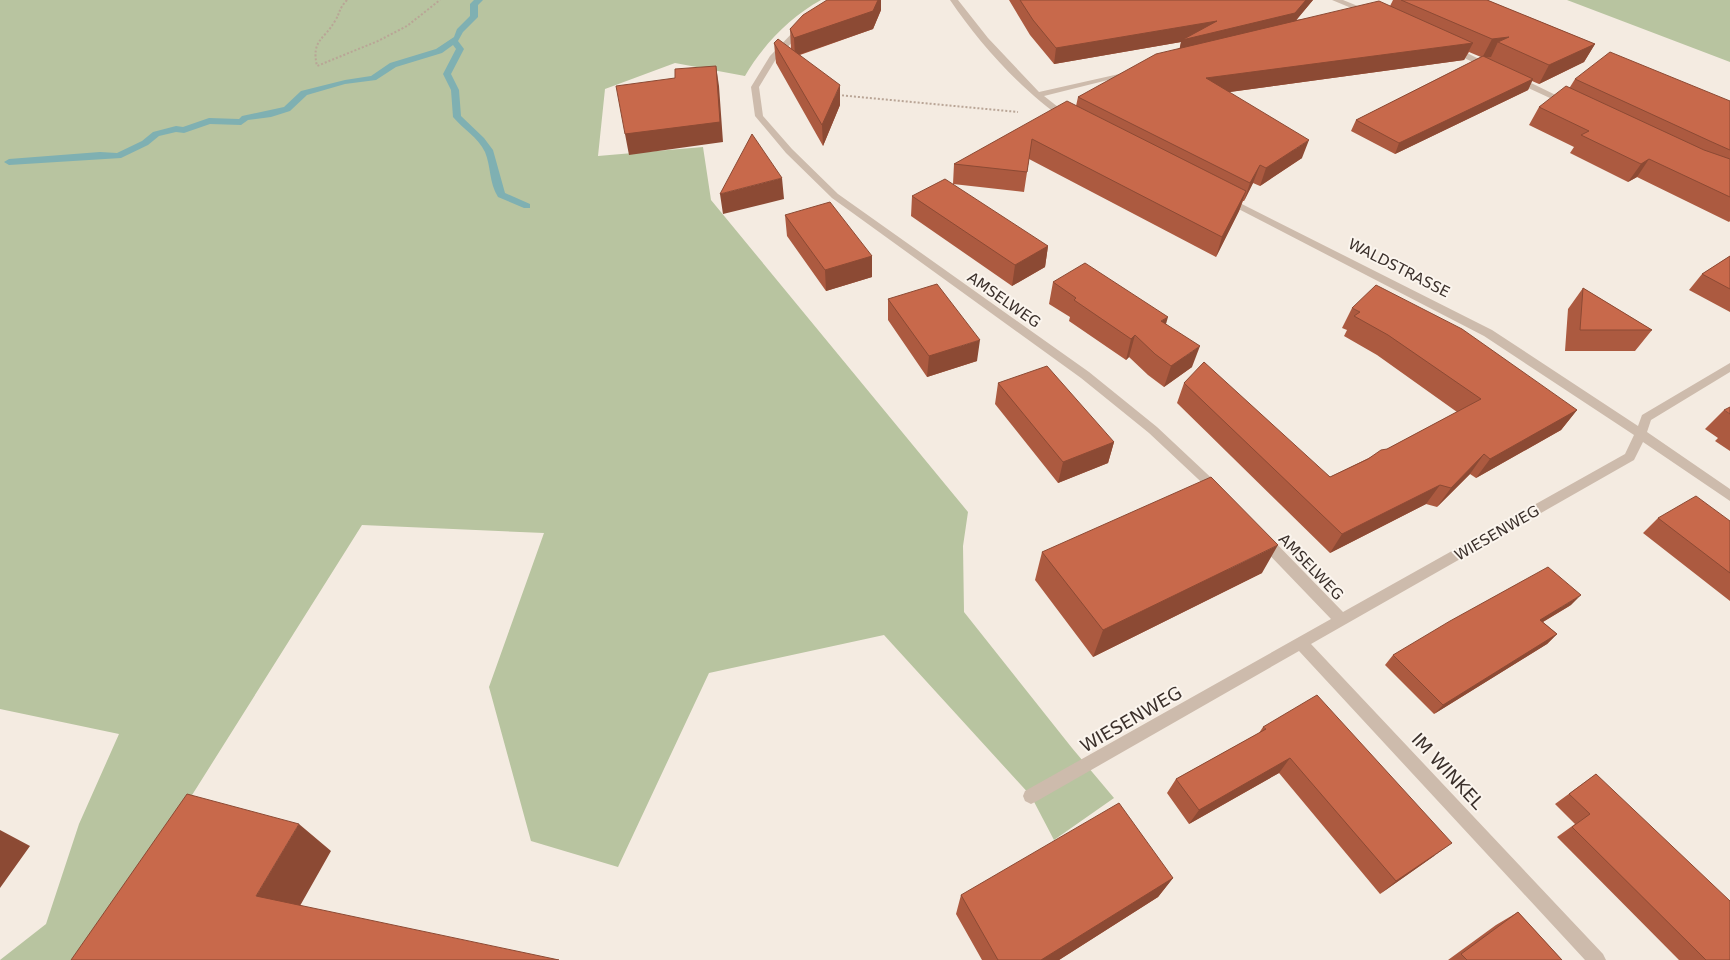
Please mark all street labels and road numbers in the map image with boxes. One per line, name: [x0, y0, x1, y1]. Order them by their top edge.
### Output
street label: WALDSTRASSE: [1345, 235, 1453, 301]
street label: AMSELWEG: [964, 268, 1044, 332]
street label: WIESENWEG: [1451, 501, 1543, 565]
street label: AMSELWEG: [1275, 530, 1347, 604]
street label: WIESENWEG: [1076, 681, 1186, 757]
street label: IM WINKEL: [1407, 729, 1489, 813]

